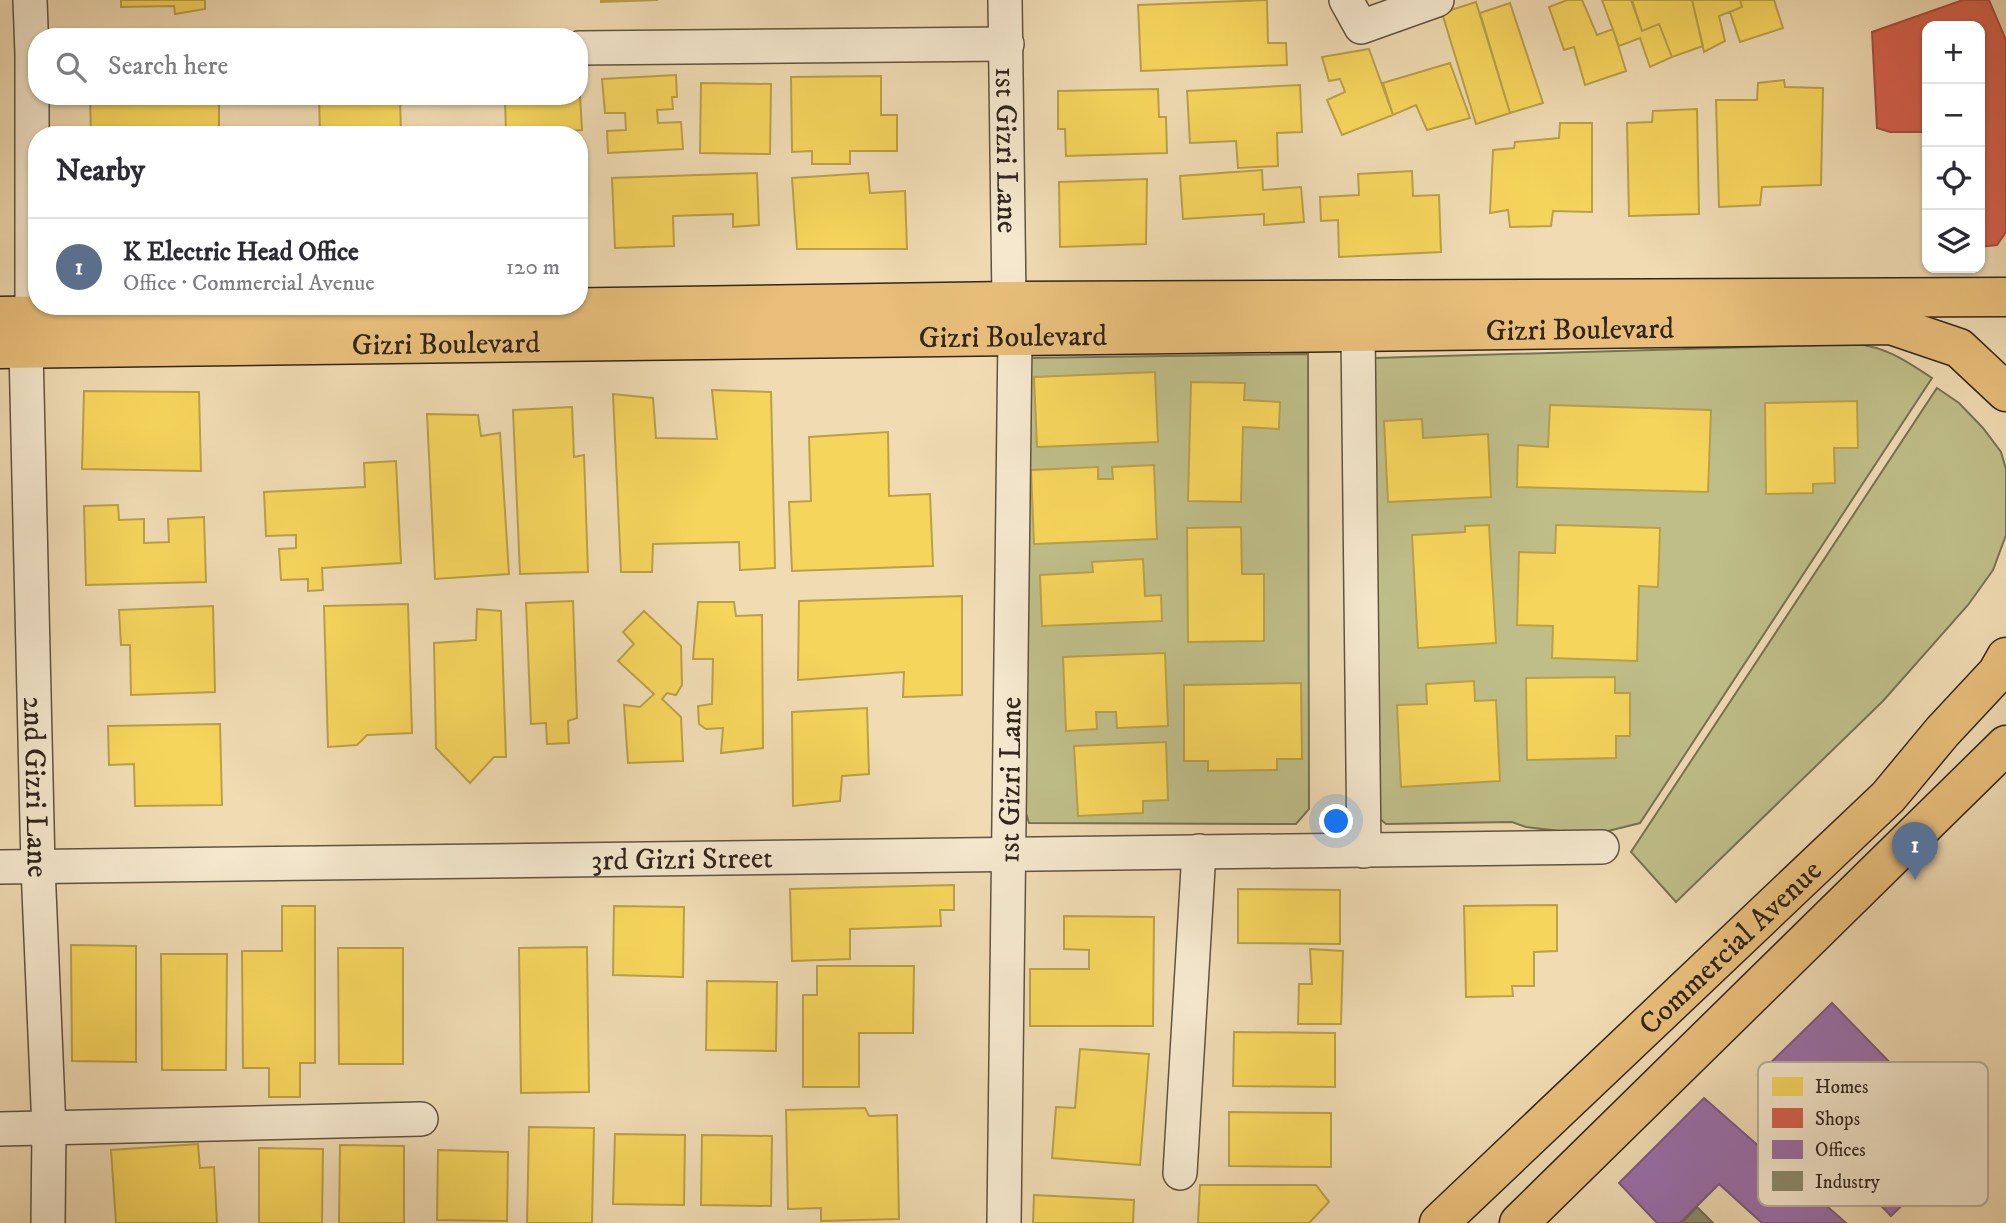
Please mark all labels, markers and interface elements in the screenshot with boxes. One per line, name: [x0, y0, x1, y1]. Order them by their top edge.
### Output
map controls: [1922, 21, 1985, 273]
button: +: [1922, 21, 1985, 84]
search box: [28, 28, 588, 105]
icon: search: [52, 48, 90, 86]
text: Search here: [108, 50, 228, 83]
street label: 1st Gizri Lane: [986, 66, 1025, 234]
button: −: [1922, 84, 1985, 147]
button: locate: [1922, 147, 1985, 210]
text: Nearby: [56, 153, 145, 190]
button: layers: [1922, 210, 1985, 273]
text: K Electric Head Office: [123, 236, 359, 269]
text: 1: [75, 253, 83, 282]
text: 120 m: [506, 253, 560, 282]
text: Office · Commercial Avenue: [123, 269, 375, 298]
street label: Gizri Boulevard: [1485, 311, 1674, 350]
street label: Gizri Boulevard: [918, 318, 1107, 357]
street label: Gizri Boulevard: [351, 325, 540, 365]
street label: 2nd Gizri Lane: [14, 696, 55, 878]
street label: 1st Gizri Lane: [991, 697, 1031, 864]
your location: [1319, 804, 1353, 838]
pin: 1: [1892, 822, 1938, 880]
street label: 3rd Gizri Street: [591, 840, 773, 880]
street label: Commercial Avenue: [1632, 853, 1830, 1044]
legend: [1758, 1062, 1988, 1206]
text: Homes: [1815, 1076, 1868, 1099]
text: Shops: [1815, 1108, 1860, 1131]
text: Offices: [1815, 1139, 1866, 1162]
text: Industry: [1815, 1171, 1881, 1194]

